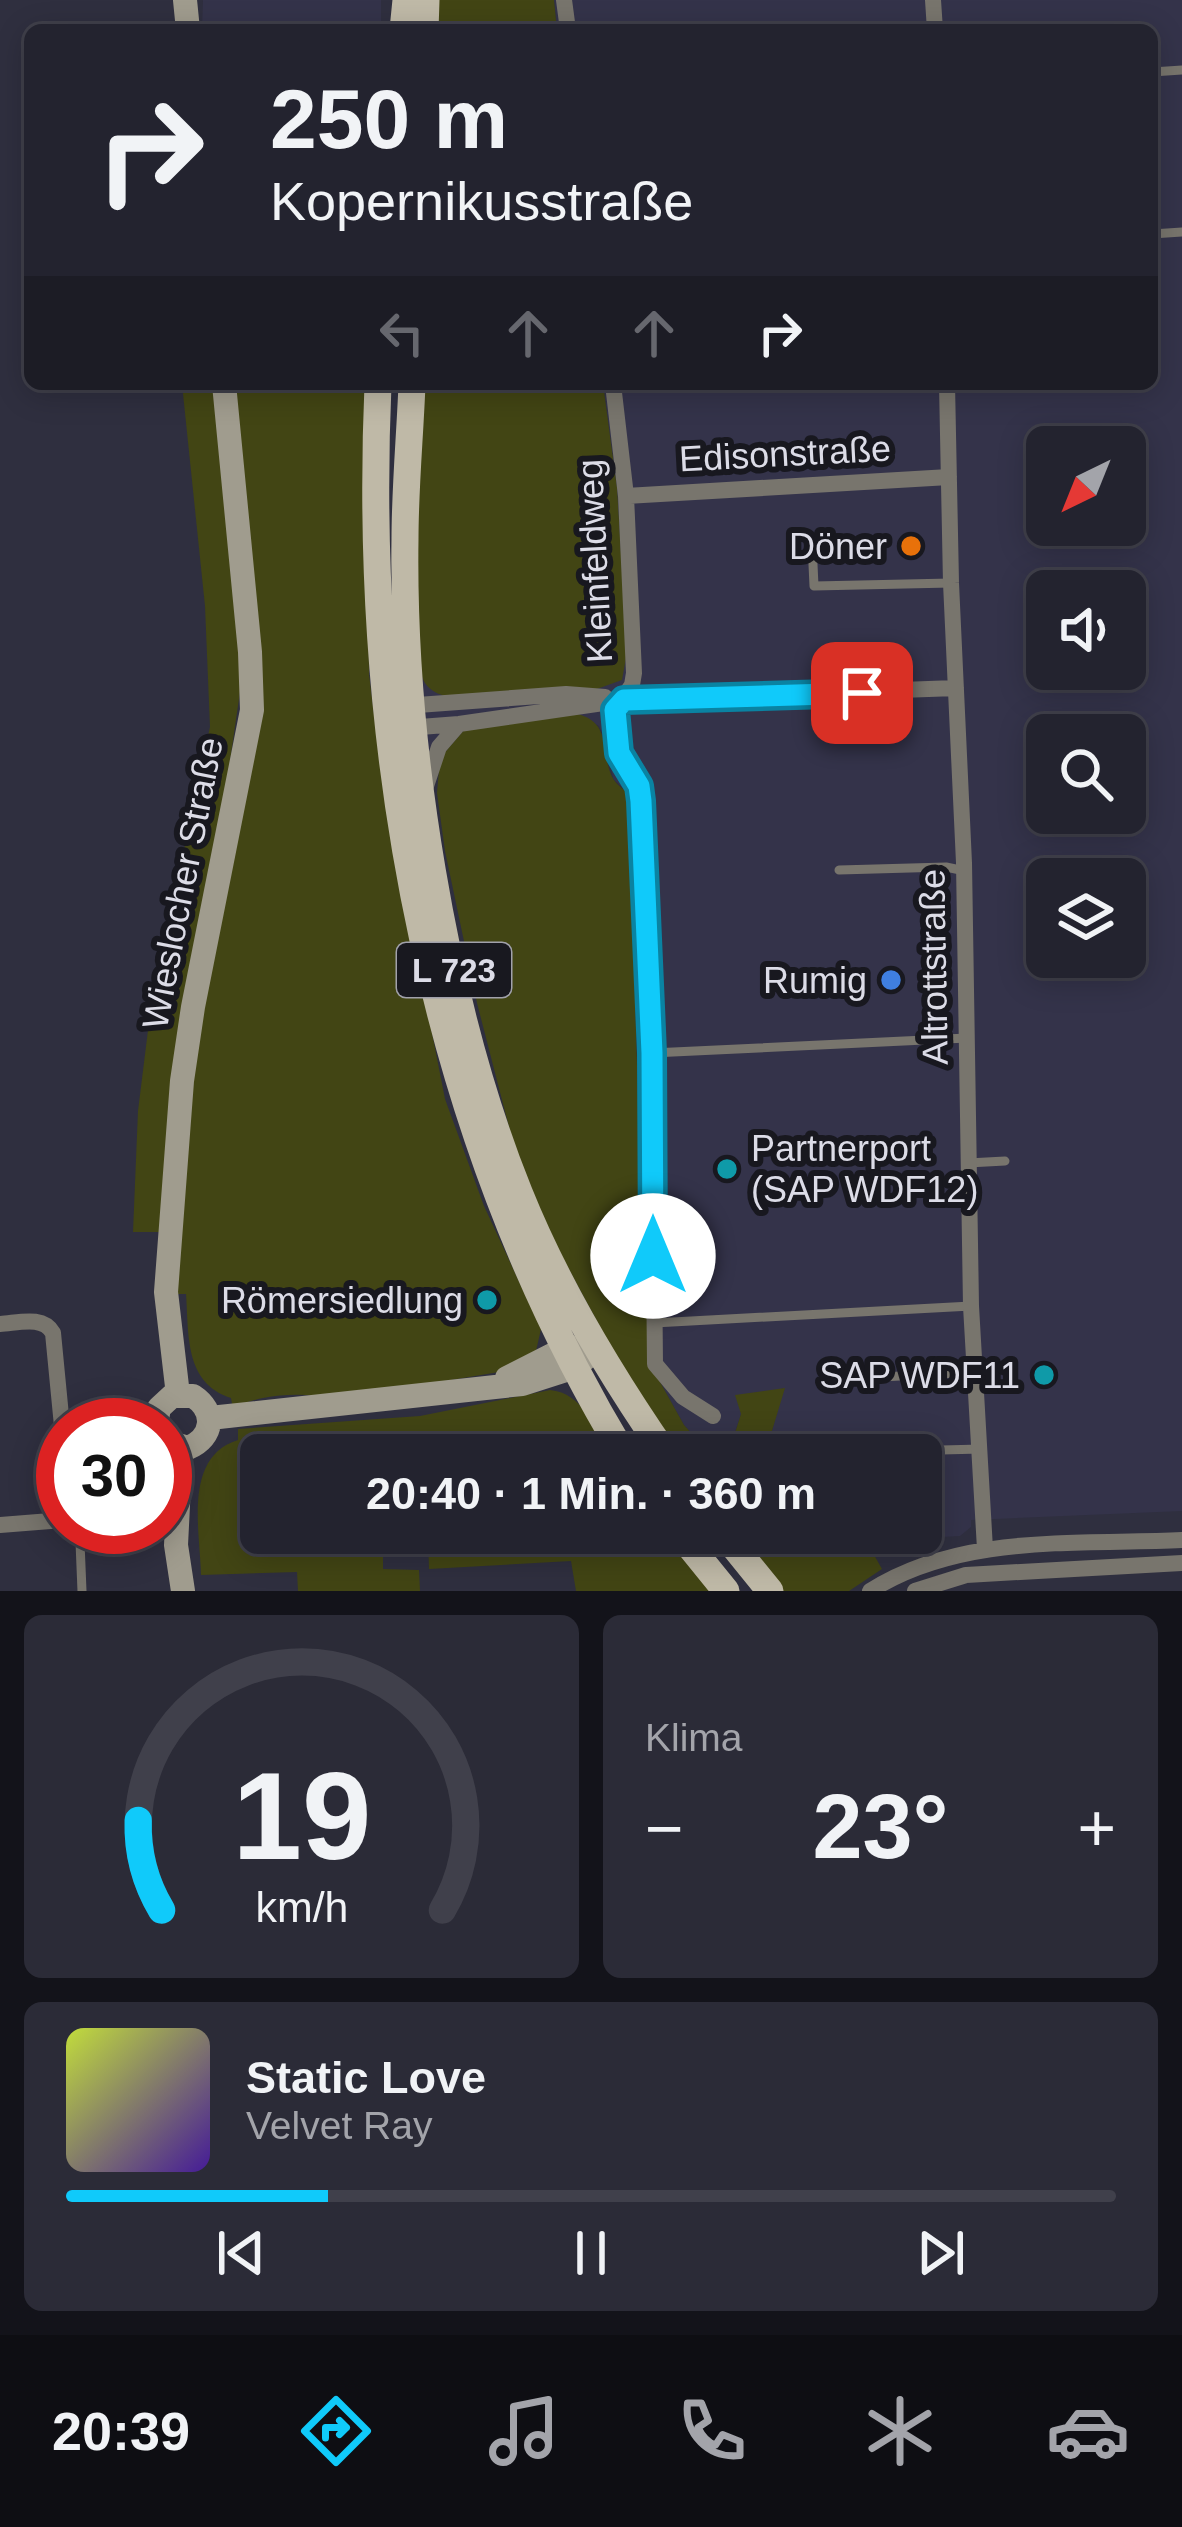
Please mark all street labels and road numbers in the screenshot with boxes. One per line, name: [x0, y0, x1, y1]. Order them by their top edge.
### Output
street label: Edisonstraße: [678, 427, 892, 480]
street label: Kleinfeldweg: [569, 458, 620, 664]
street label: Wieslocher Straße: [134, 734, 231, 1032]
street label: Altrottstraße: [911, 869, 956, 1065]
road number: L 723: [397, 943, 511, 997]

